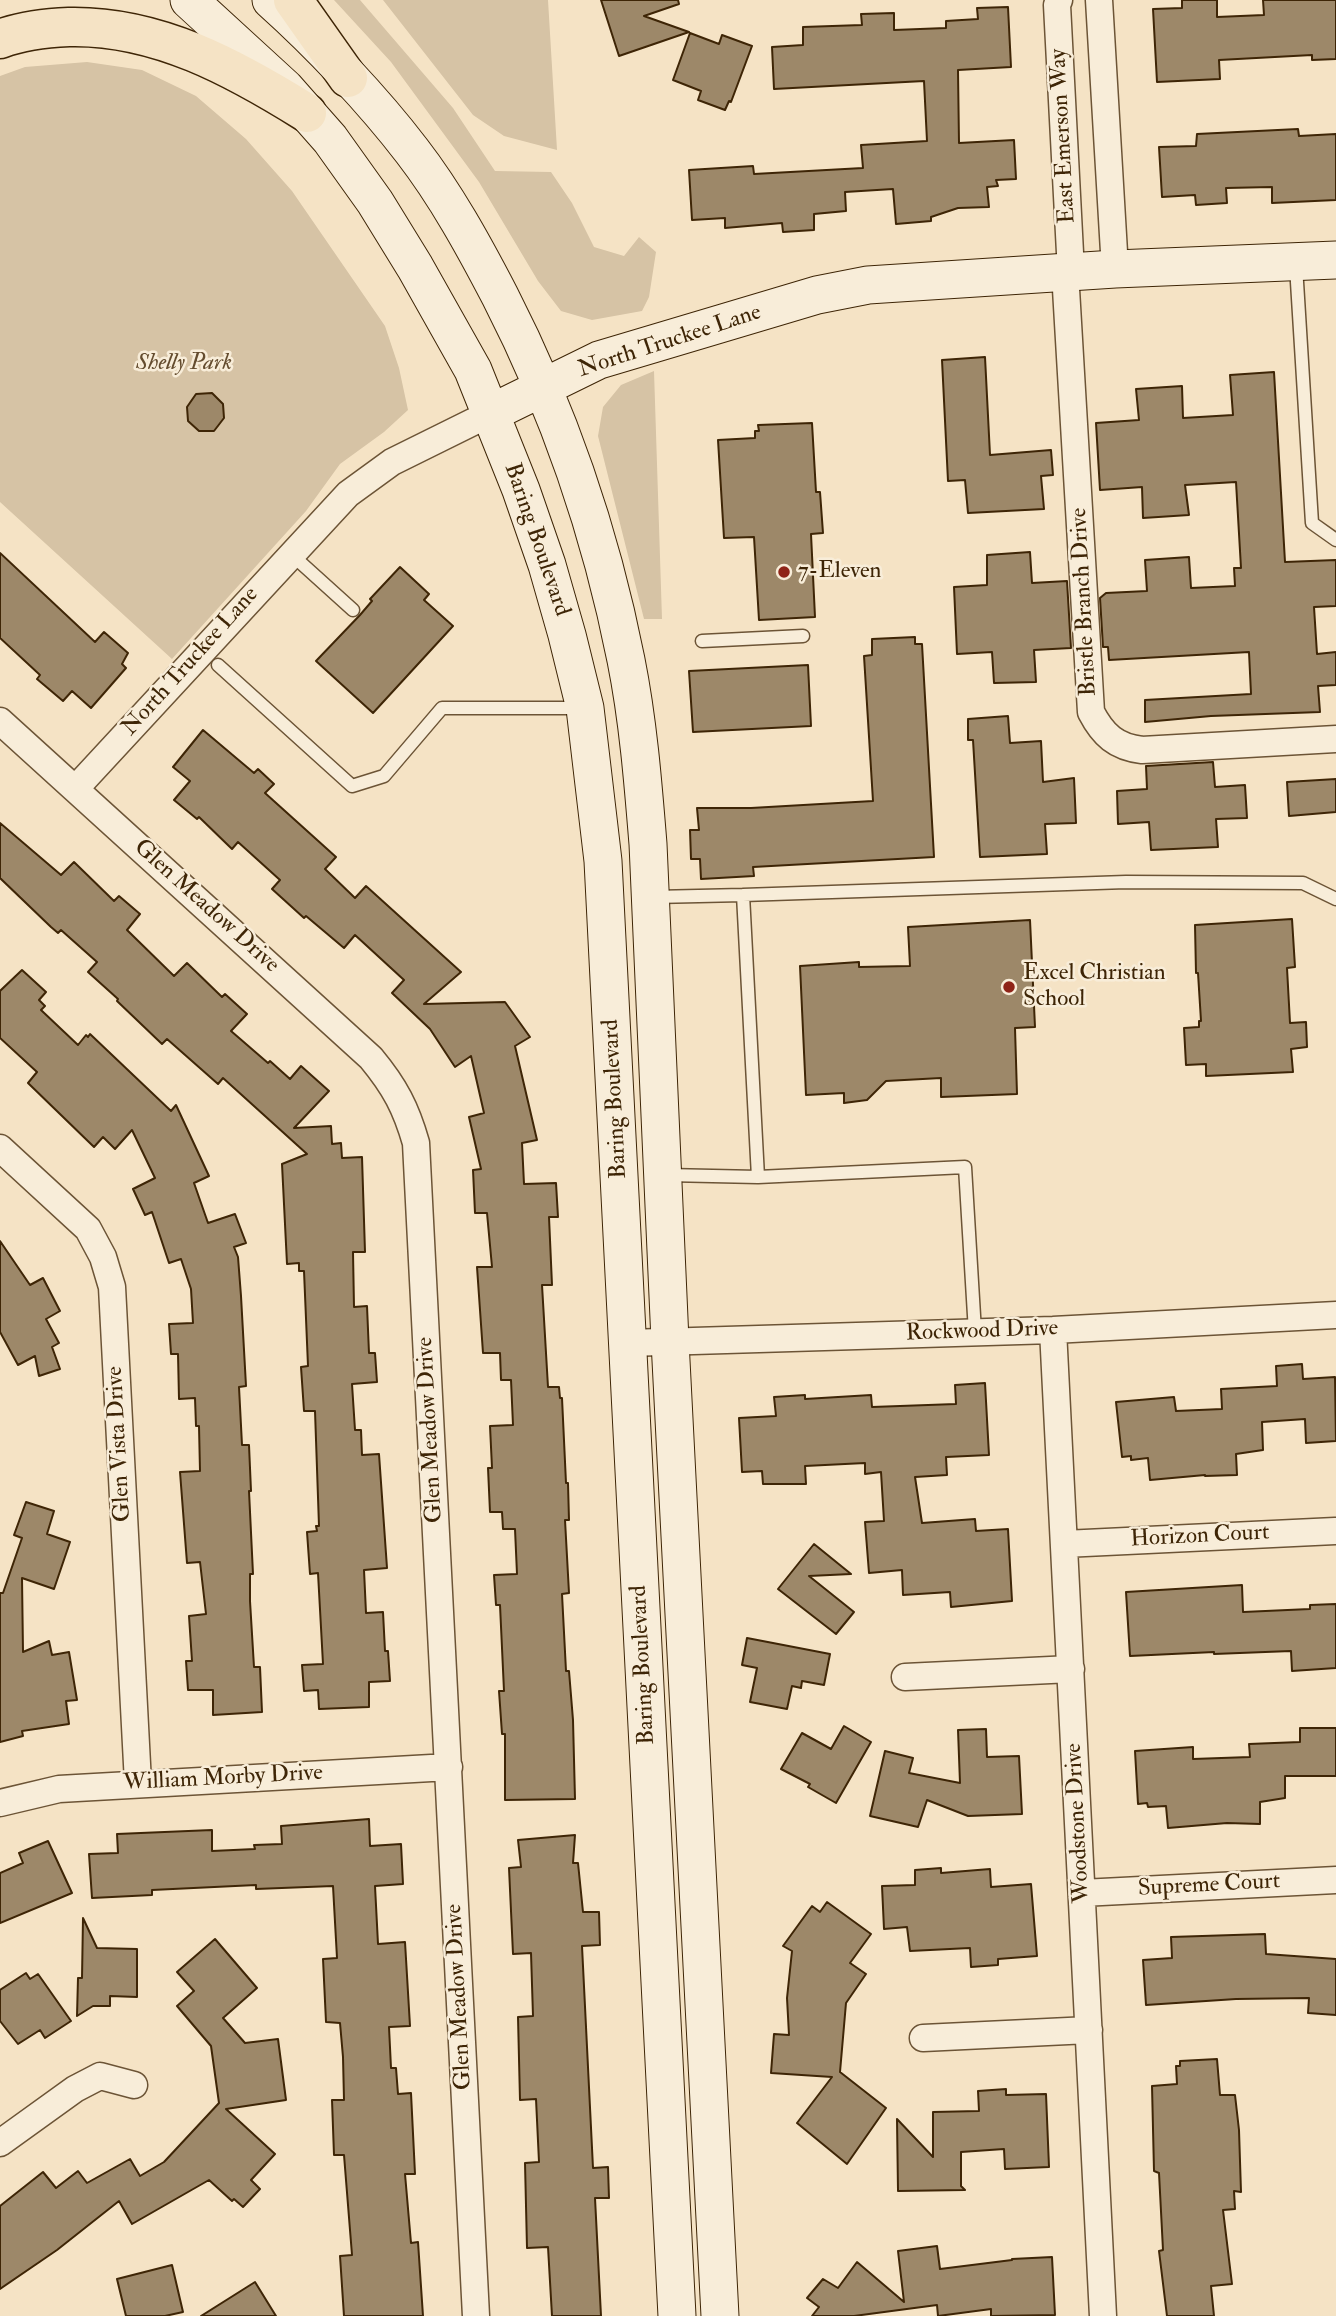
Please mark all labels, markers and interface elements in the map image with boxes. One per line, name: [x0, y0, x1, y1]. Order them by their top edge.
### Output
street label: East Emerson Way: [1046, 48, 1082, 224]
street label: North Truckee Lane: [575, 299, 765, 385]
park label: Shelly Park: [136, 350, 232, 378]
street label: Baring Boulevard: [497, 460, 575, 620]
street label: Bristle Branch Drive: [1066, 507, 1104, 697]
place label: 7-Eleven: [798, 558, 881, 586]
marker: 7-Eleven: [776, 564, 792, 580]
street label: North Truckee Lane: [117, 582, 265, 742]
street label: Glen Meadow Drive: [128, 834, 284, 980]
place label: Excel Christian School: [1023, 960, 1166, 1014]
marker: Excel Christian School: [1001, 979, 1017, 995]
street label: Baring Boulevard: [598, 1019, 634, 1179]
street label: Rockwood Drive: [905, 1316, 1059, 1348]
street label: Glen Meadow Drive: [412, 1336, 450, 1524]
street label: Glen Vista Drive: [102, 1365, 138, 1523]
street label: Horizon Court: [1130, 1520, 1270, 1554]
street label: Baring Boulevard: [626, 1585, 662, 1745]
street label: Woodstone Drive: [1061, 1742, 1097, 1904]
street label: William Morby Drive: [123, 1760, 323, 1798]
street label: Supreme Court: [1137, 1868, 1281, 1904]
street label: Glen Meadow Drive: [441, 1903, 479, 2091]

